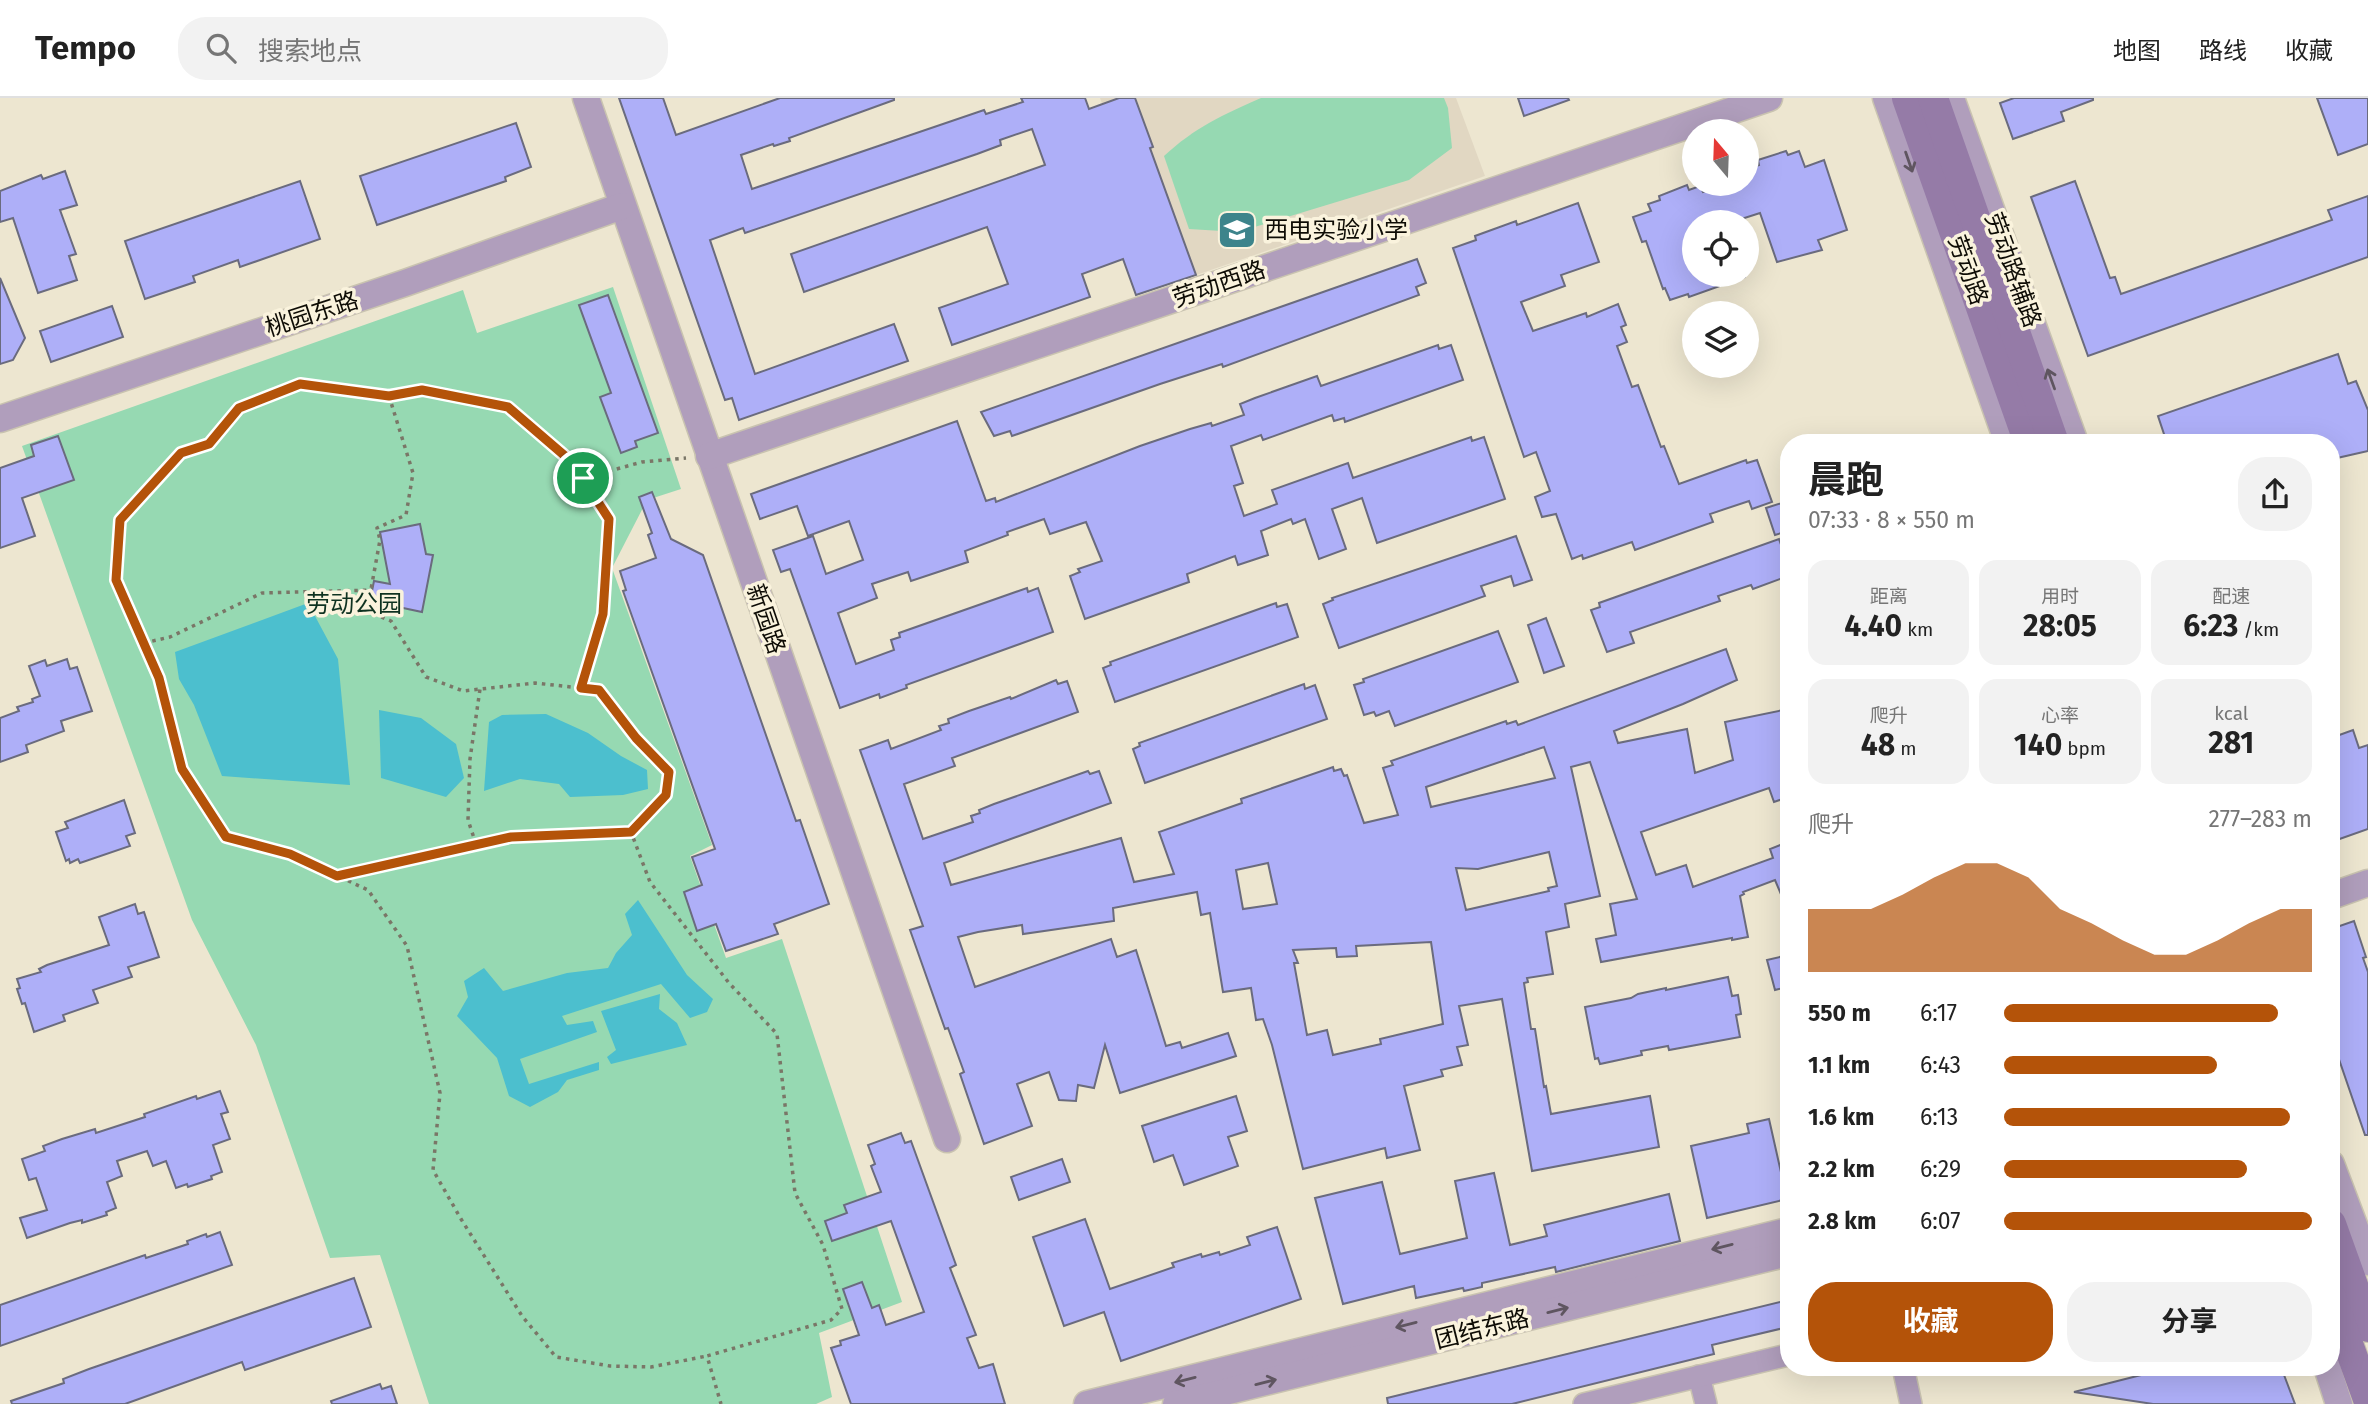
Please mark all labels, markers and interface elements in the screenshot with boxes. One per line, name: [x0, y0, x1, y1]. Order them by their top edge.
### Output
search box: [178, 17, 668, 80]
text: Tempo: [35, 28, 136, 68]
icon: search: [202, 29, 240, 67]
text: 搜索地点: [258, 36, 362, 67]
text: 地图: [2113, 37, 2161, 65]
text: 路线: [2199, 37, 2247, 65]
text: 收藏: [2285, 37, 2333, 65]
north arrow: [1682, 119, 1759, 196]
map controls: [1682, 119, 1759, 378]
one-way arrow: [1904, 151, 1916, 173]
school or university icon: 西电实验小学: [1216, 209, 1258, 251]
street label: 劳动路辅路: [1979, 209, 2047, 331]
button: locate: [1682, 210, 1759, 287]
place label: 西电实验小学: [1264, 216, 1408, 244]
street label: 劳动路: [1943, 231, 1993, 309]
street label: 劳动西路: [1169, 255, 1269, 313]
street label: 桃园东路: [262, 286, 362, 342]
button: layers: [1682, 301, 1759, 378]
one-way arrow: [2044, 368, 2057, 390]
pin: [553, 448, 613, 508]
text: 晨跑: [1808, 457, 1884, 503]
button: share: [2238, 457, 2312, 531]
icon: arrive: [564, 459, 602, 497]
text: 07:33 · 8 × 550 m: [1808, 506, 1975, 534]
street label: 新园路: [741, 580, 791, 658]
text: 距离: [1870, 585, 1908, 608]
text: 用时: [2041, 585, 2079, 608]
text: 配速: [2212, 585, 2250, 608]
park label: 劳动公园: [306, 590, 402, 618]
text: 4.40: [1844, 608, 1902, 644]
text: 28:05: [2023, 608, 2097, 644]
text: 6:23: [2183, 608, 2238, 644]
text: km: [1902, 618, 1933, 641]
text: /km: [2238, 618, 2279, 641]
text: kcal: [2214, 702, 2248, 725]
text: 爬升: [1870, 704, 1908, 727]
text: 心率: [2041, 704, 2079, 727]
text: 281: [2208, 725, 2254, 761]
text: 48: [1861, 727, 1895, 763]
text: 140: [2014, 727, 2062, 763]
text: m: [1895, 737, 1917, 760]
text: bpm: [2062, 737, 2106, 760]
text: 277–283 m: [2209, 805, 2312, 833]
text: 爬升: [1808, 810, 1854, 838]
text: 550 m: [1808, 999, 1871, 1027]
text: 6:17: [1920, 999, 1957, 1027]
text: 1.1 km: [1808, 1051, 1870, 1079]
text: 6:43: [1920, 1051, 1961, 1079]
text: 1.6 km: [1808, 1103, 1875, 1131]
text: 6:13: [1920, 1103, 1958, 1131]
text: 2.2 km: [1808, 1155, 1875, 1183]
text: 6:29: [1920, 1155, 1961, 1183]
text: 2.8 km: [1808, 1207, 1876, 1235]
text: 6:07: [1920, 1207, 1960, 1235]
one-way arrow: [1711, 1241, 1734, 1254]
button: 收藏: [1808, 1282, 2053, 1362]
button: 分享: [2067, 1282, 2312, 1362]
one-way arrow: [1547, 1303, 1569, 1316]
street label: 团结东路: [1432, 1304, 1532, 1354]
one-way arrow: [1395, 1319, 1418, 1332]
one-way arrow: [1174, 1374, 1197, 1387]
one-way arrow: [1254, 1375, 1277, 1388]

